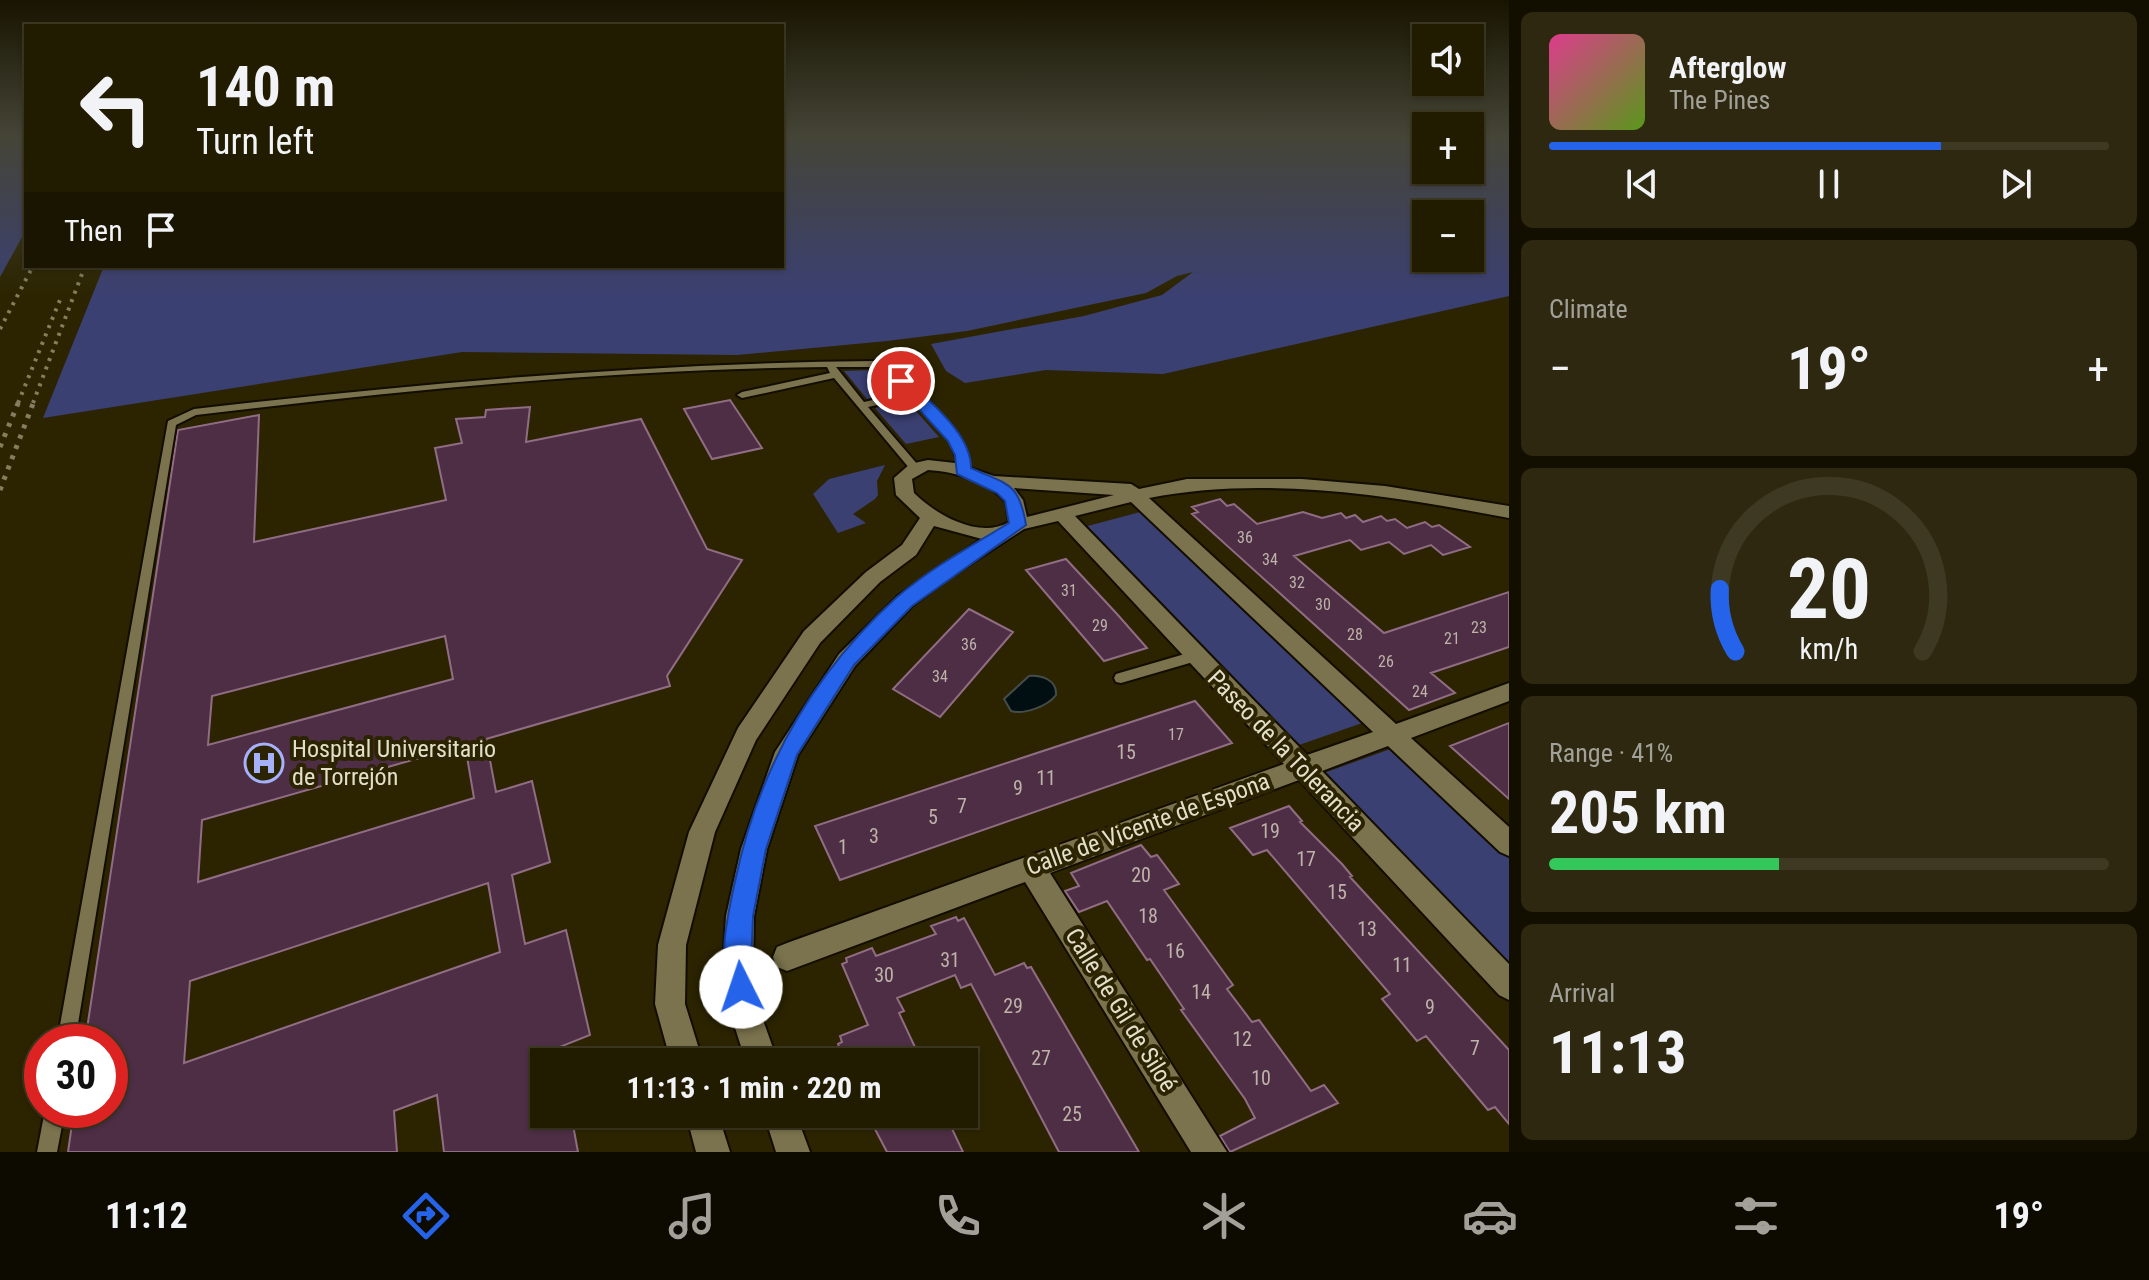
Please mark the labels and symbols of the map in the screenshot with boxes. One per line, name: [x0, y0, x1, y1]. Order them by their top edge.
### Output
pin: [867, 347, 935, 415]
house number: 36: [1237, 528, 1253, 547]
house number: 34: [1262, 550, 1278, 569]
house number: 32: [1289, 573, 1305, 592]
house number: 31: [1061, 581, 1077, 600]
house number: 30: [1315, 595, 1331, 614]
house number: 29: [1092, 616, 1108, 635]
house number: 23: [1471, 618, 1487, 637]
house number: 28: [1347, 625, 1363, 644]
house number: 21: [1444, 629, 1460, 648]
house number: 36: [961, 635, 977, 654]
house number: 26: [1378, 652, 1394, 671]
street label: Paseo de la Tolerancia: [1202, 665, 1370, 837]
house number: 34: [932, 667, 948, 686]
house number: 24: [1412, 682, 1428, 701]
house number: 17: [1168, 725, 1184, 744]
place label: Hospital Universitario de Torrejón: [292, 735, 496, 791]
house number: 15: [1116, 740, 1136, 764]
hospital icon: Hospital Universitario de Torrejón: [243, 742, 285, 784]
house number: 11: [1036, 766, 1056, 790]
street label: Calle de Vicente de Espona: [1023, 767, 1273, 881]
house number: 9: [1013, 776, 1023, 800]
house number: 7: [957, 794, 967, 818]
house number: 5: [928, 805, 938, 829]
house number: 19: [1260, 819, 1280, 843]
house number: 3: [869, 824, 879, 848]
house number: 1: [838, 835, 848, 859]
house number: 17: [1296, 847, 1316, 871]
house number: 20: [1131, 863, 1151, 887]
house number: 15: [1327, 880, 1347, 904]
house number: 18: [1138, 904, 1158, 928]
house number: 13: [1357, 917, 1377, 941]
street label: Calle de Gil de Siloé: [1059, 923, 1183, 1097]
house number: 16: [1165, 939, 1185, 963]
position arrow: [699, 945, 783, 1029]
house number: 31: [940, 948, 960, 972]
house number: 11: [1392, 953, 1412, 977]
house number: 30: [874, 963, 894, 987]
house number: 14: [1191, 980, 1211, 1004]
house number: 29: [1003, 994, 1023, 1018]
house number: 9: [1425, 995, 1435, 1019]
speed limit sign: 30: [24, 1024, 128, 1128]
house number: 12: [1232, 1027, 1252, 1051]
house number: 7: [1470, 1036, 1480, 1060]
house number: 27: [1031, 1046, 1051, 1070]
house number: 10: [1251, 1066, 1271, 1090]
house number: 25: [1062, 1102, 1082, 1126]

